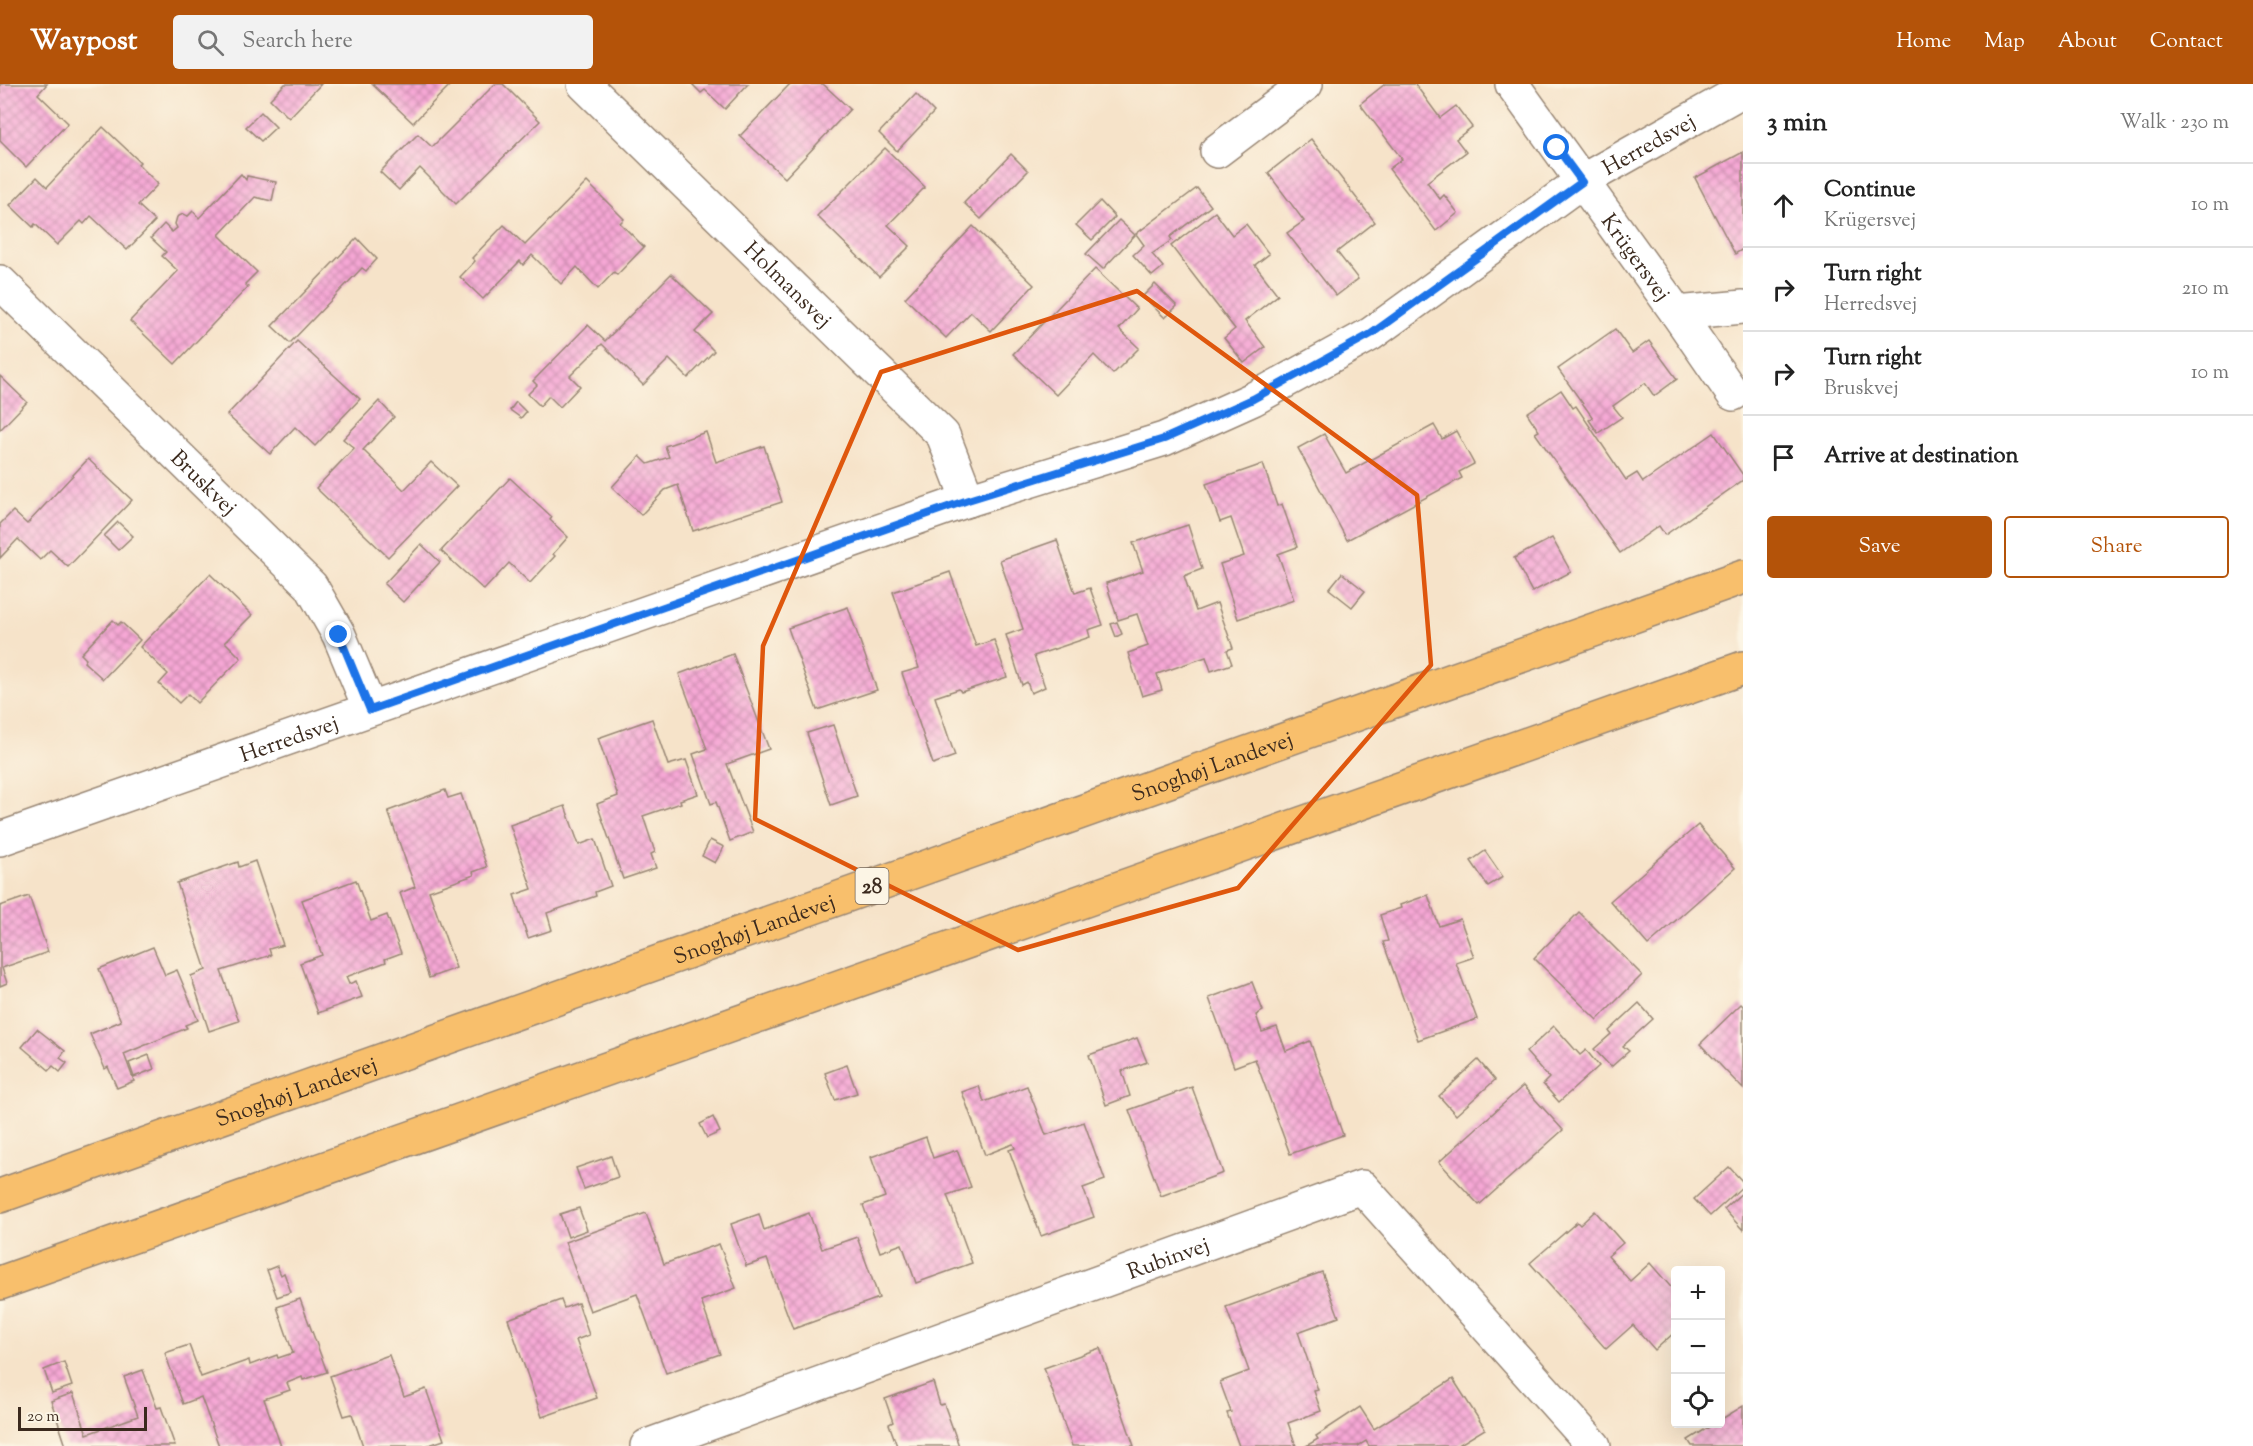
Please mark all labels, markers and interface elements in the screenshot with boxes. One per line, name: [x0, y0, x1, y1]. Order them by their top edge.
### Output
search box: [173, 15, 593, 69]
text: Waypost: [30, 22, 137, 62]
icon: search: [194, 26, 227, 59]
text: Search here: [242, 26, 353, 58]
text: Home: [1896, 27, 1951, 57]
text: Map: [1984, 27, 2025, 57]
text: About: [2058, 27, 2117, 57]
text: Contact: [2150, 27, 2223, 57]
text: 3 min: [1767, 105, 1827, 142]
street label: Herredsvej: [1597, 107, 1702, 185]
text: Walk · 230 m: [2120, 109, 2229, 138]
route start: [1543, 134, 1569, 160]
text: Continue: [1824, 175, 1915, 207]
icon: ahead: [1767, 189, 1800, 222]
text: 10 m: [2191, 191, 2229, 220]
text: Krügersvej: [1824, 207, 1916, 236]
street label: Krügersvej: [1591, 208, 1677, 309]
street label: Holmansvej: [735, 235, 838, 337]
text: Turn right: [1824, 259, 1921, 291]
icon: right: [1767, 273, 1800, 306]
text: 210 m: [2182, 275, 2229, 304]
text: Herredsvej: [1824, 291, 1917, 320]
text: Turn right: [1824, 343, 1921, 375]
icon: right: [1767, 357, 1800, 390]
text: 10 m: [2191, 359, 2229, 388]
text: Bruskvej: [1824, 375, 1899, 404]
icon: arrive: [1767, 441, 1800, 474]
text: Arrive at destination: [1824, 441, 2019, 473]
street label: Bruskvej: [162, 444, 243, 524]
button: Save: [1767, 516, 1992, 578]
button: Share: [2004, 516, 2229, 578]
route end: [325, 621, 351, 647]
street label: Herredsvej: [236, 709, 344, 773]
street label: Snoghøj Landevej: [1128, 725, 1298, 812]
road number: 28: [856, 868, 888, 904]
street label: Snoghøj Landevej: [670, 888, 840, 975]
street label: Snoghøj Landevej: [212, 1050, 382, 1137]
street label: Rubinvej: [1123, 1231, 1215, 1290]
map controls: [1671, 1266, 1725, 1428]
button: +: [1671, 1266, 1725, 1320]
button: −: [1671, 1320, 1725, 1374]
button: locate: [1671, 1374, 1725, 1428]
scale bar: [18, 1404, 147, 1432]
text: 20 m: [27, 1406, 60, 1429]

